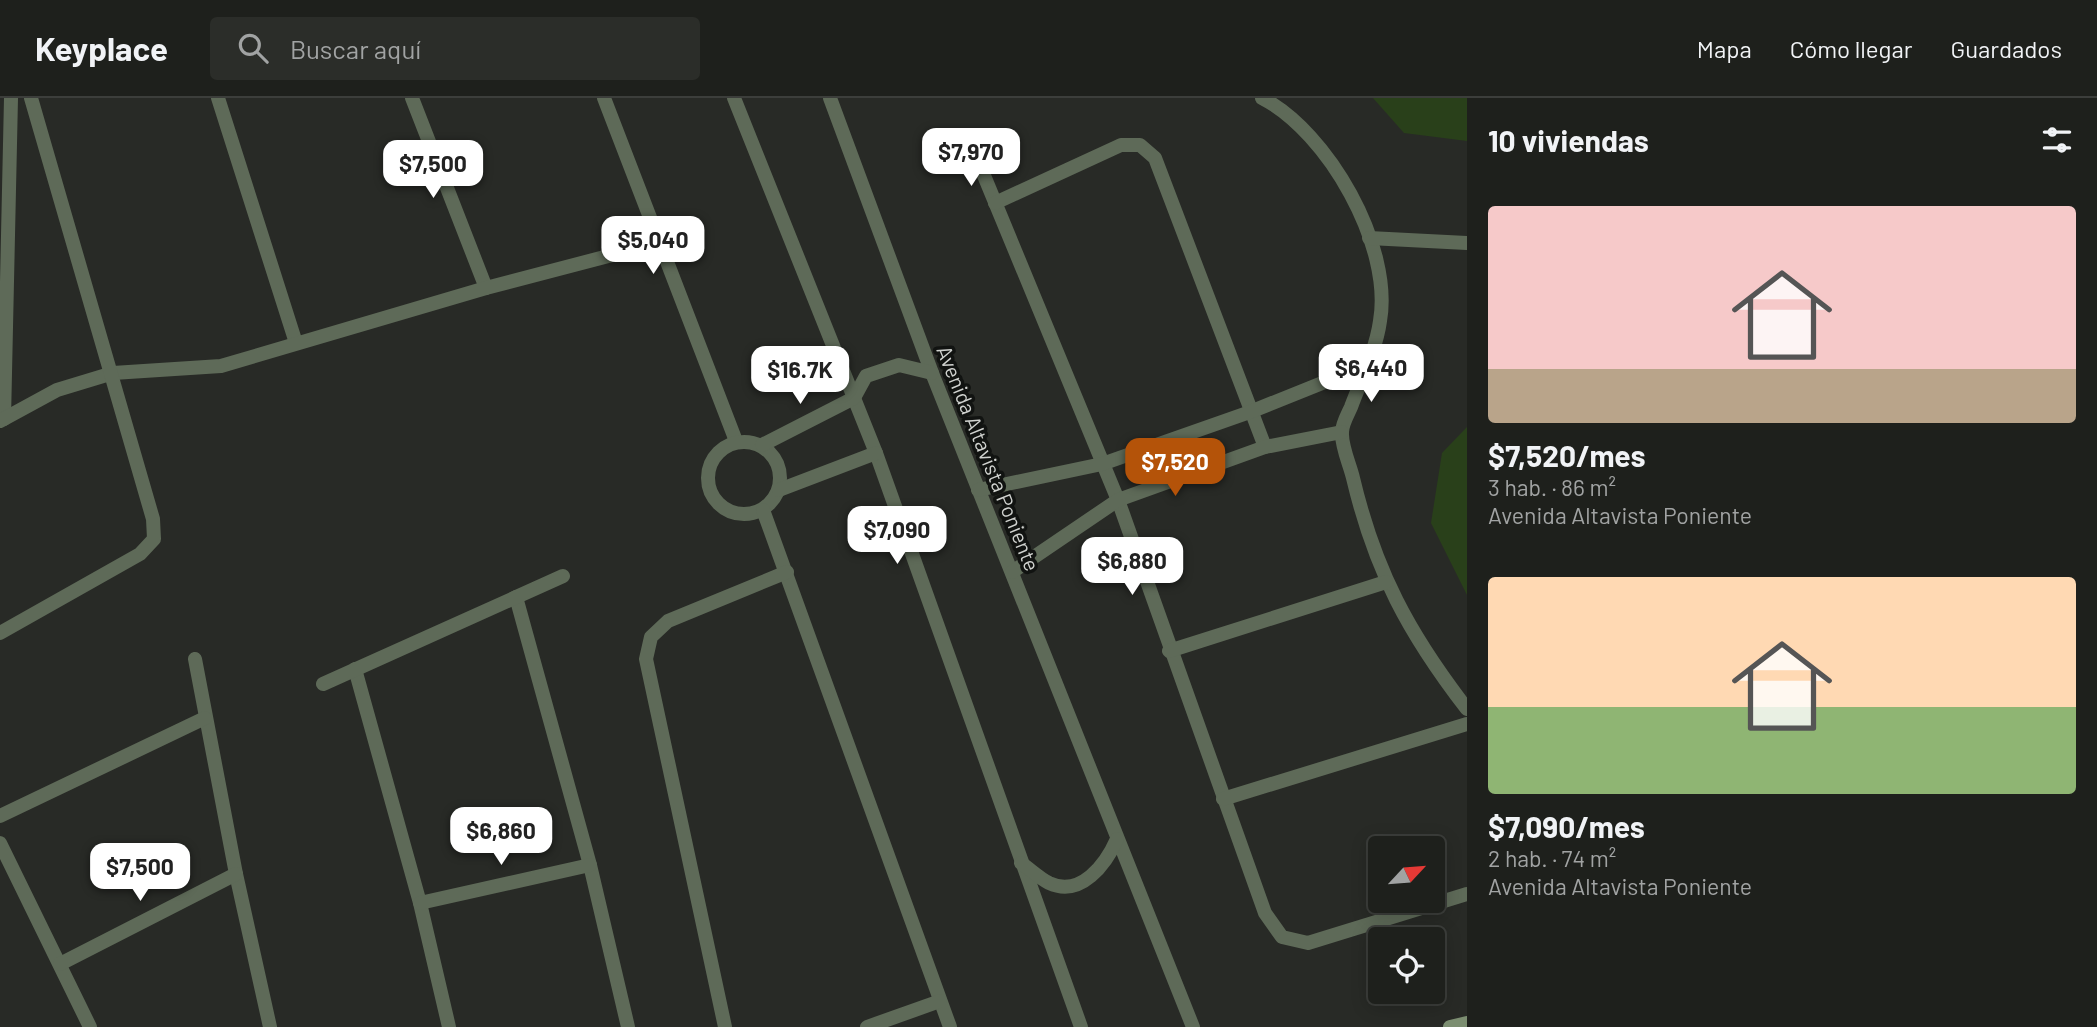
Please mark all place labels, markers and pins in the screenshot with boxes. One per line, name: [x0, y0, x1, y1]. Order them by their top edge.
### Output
pin: $7,970: [914, 129, 1028, 188]
pin: $7,500: [376, 140, 490, 200]
pin: $5,040: [596, 216, 710, 276]
pin: $6,440: [1314, 344, 1428, 404]
pin: $16.7K: [743, 346, 857, 406]
pin: $7,520: [1118, 438, 1232, 498]
pin: $7,090: [840, 506, 954, 566]
pin: $6,880: [1075, 538, 1189, 597]
pin: $6,860: [444, 808, 558, 867]
pin: $7,500: [83, 844, 197, 903]

